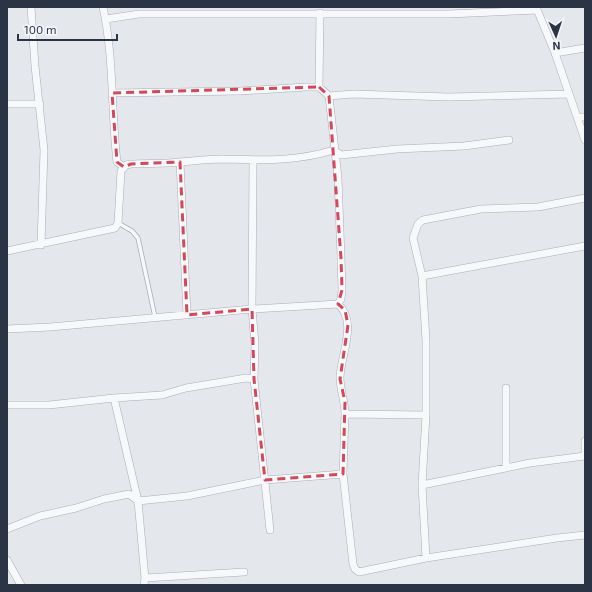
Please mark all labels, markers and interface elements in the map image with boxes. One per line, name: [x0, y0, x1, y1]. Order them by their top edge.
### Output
scale bar: [18, 16, 117, 42]
north arrow: [536, 16, 576, 56]
text: 100 m: [24, 22, 56, 36]
text: N: [552, 40, 561, 53]

